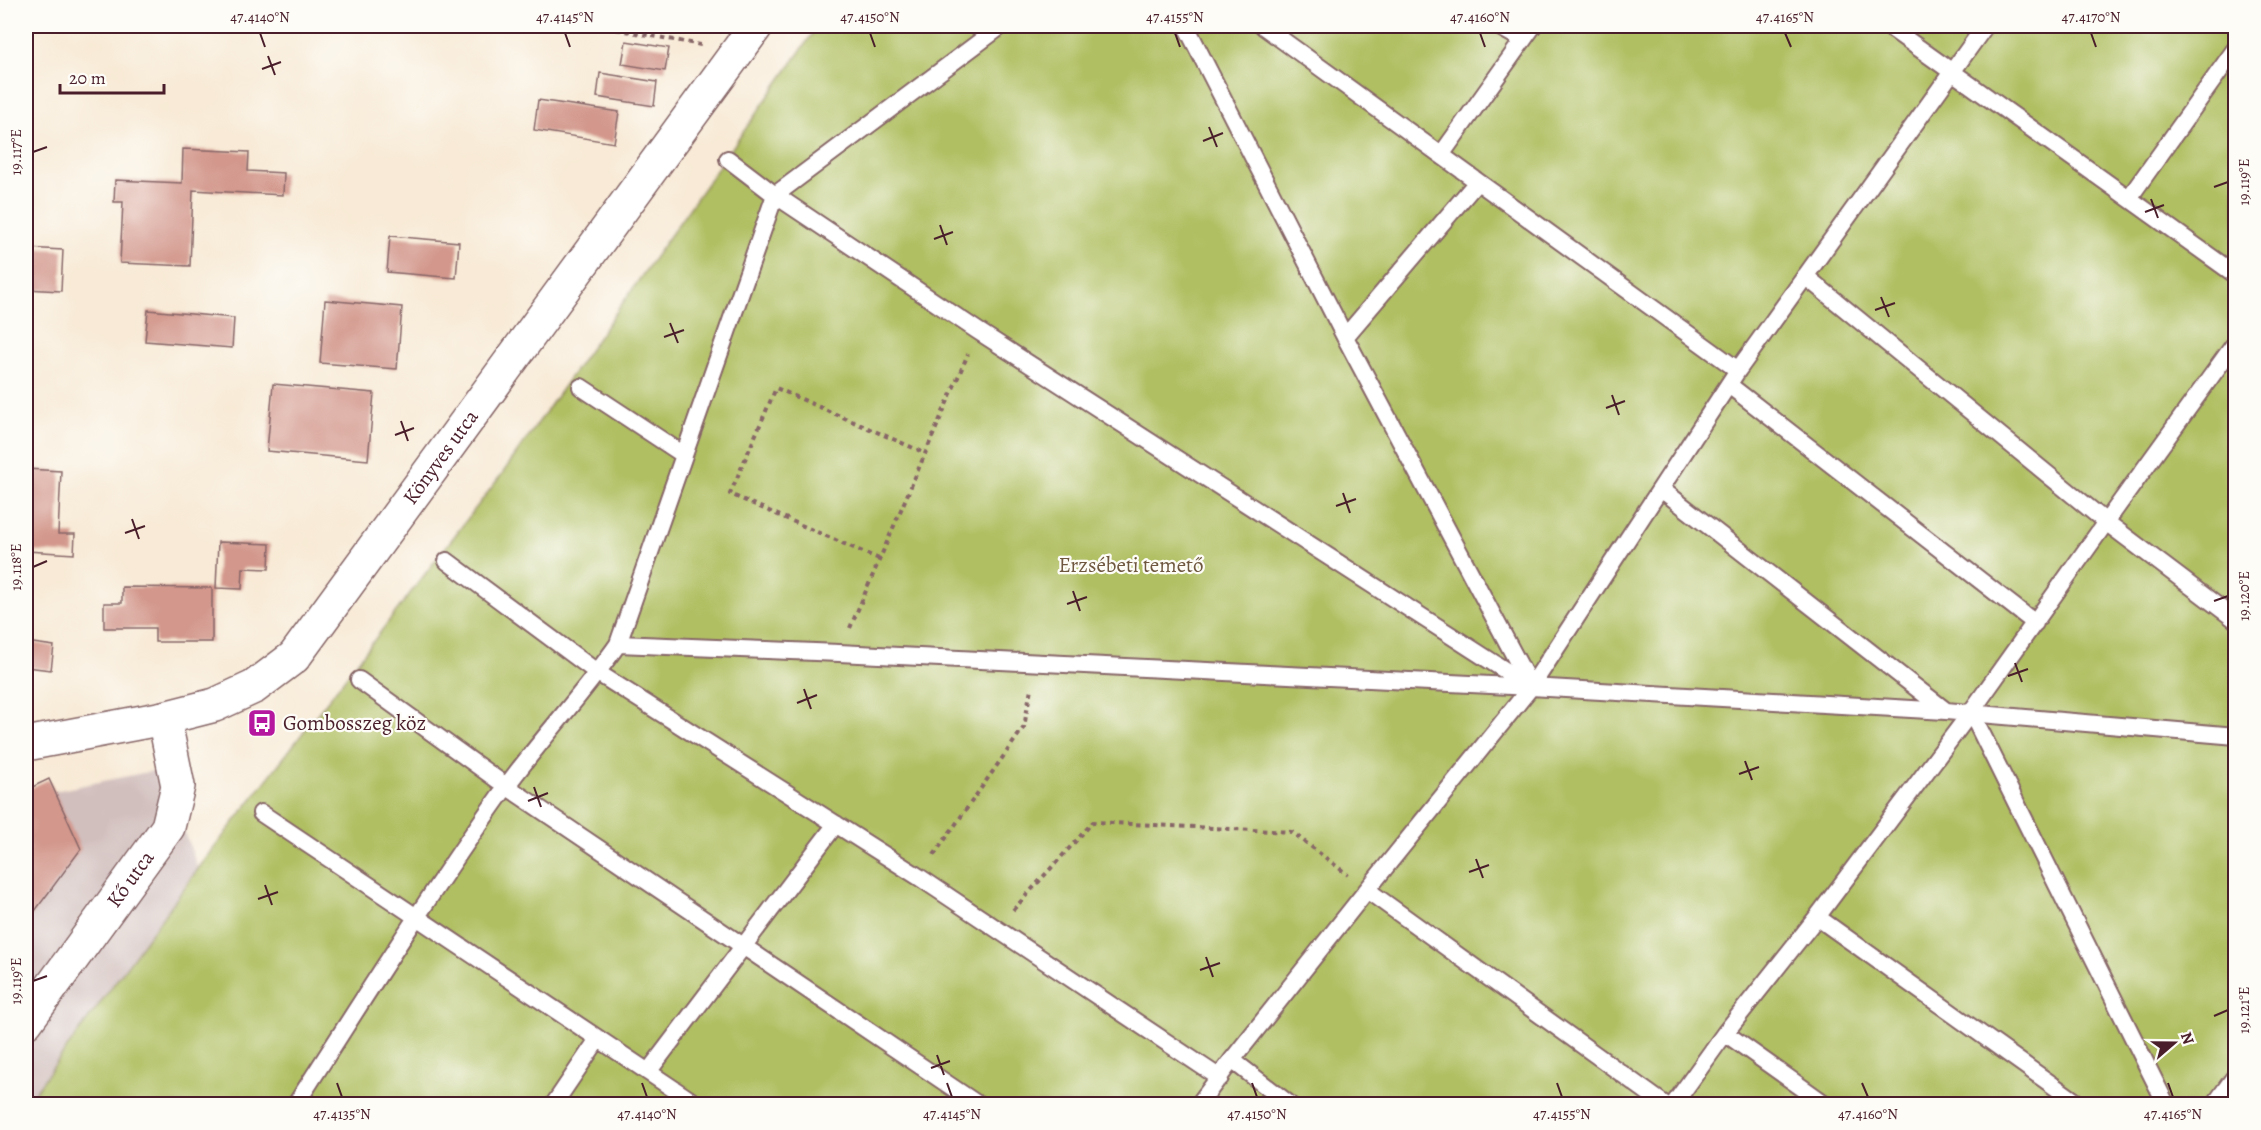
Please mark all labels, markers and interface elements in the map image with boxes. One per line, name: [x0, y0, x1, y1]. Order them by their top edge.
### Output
text: 47.4140°N: [230, 7, 290, 27]
text: 47.4145°N: [536, 7, 594, 27]
text: 47.4150°N: [840, 7, 900, 27]
text: 47.4155°N: [1146, 7, 1204, 27]
text: 47.4160°N: [1450, 7, 1510, 27]
text: 47.4165°N: [1756, 7, 1814, 27]
text: 47.4170°N: [2061, 7, 2121, 27]
scale bar: [60, 57, 164, 95]
text: 20 m: [69, 66, 106, 90]
text: 19.117°E: [6, 129, 26, 175]
text: 19.119°E: [2234, 158, 2254, 206]
street label: Könyves utca: [396, 404, 485, 510]
text: 19.118°E: [6, 543, 26, 591]
park label: Erzsébeti temető: [1058, 551, 1204, 579]
text: 19.120°E: [2234, 571, 2254, 621]
bus stop icon: Gombosszeg köz: [246, 707, 278, 739]
place label: Gombosszeg köz: [283, 709, 426, 737]
street label: Kő utca: [100, 845, 160, 913]
text: 19.119°E: [6, 957, 26, 1005]
text: 19.121°E: [2234, 986, 2254, 1034]
north arrow: [2144, 1013, 2204, 1073]
text: N: [2175, 1029, 2200, 1048]
text: 47.4135°N: [313, 1104, 371, 1124]
text: 47.4140°N: [617, 1104, 677, 1124]
text: 47.4145°N: [923, 1104, 981, 1124]
text: 47.4150°N: [1227, 1104, 1287, 1124]
text: 47.4155°N: [1533, 1104, 1591, 1124]
text: 47.4160°N: [1838, 1104, 1898, 1124]
text: 47.4165°N: [2144, 1104, 2202, 1124]

